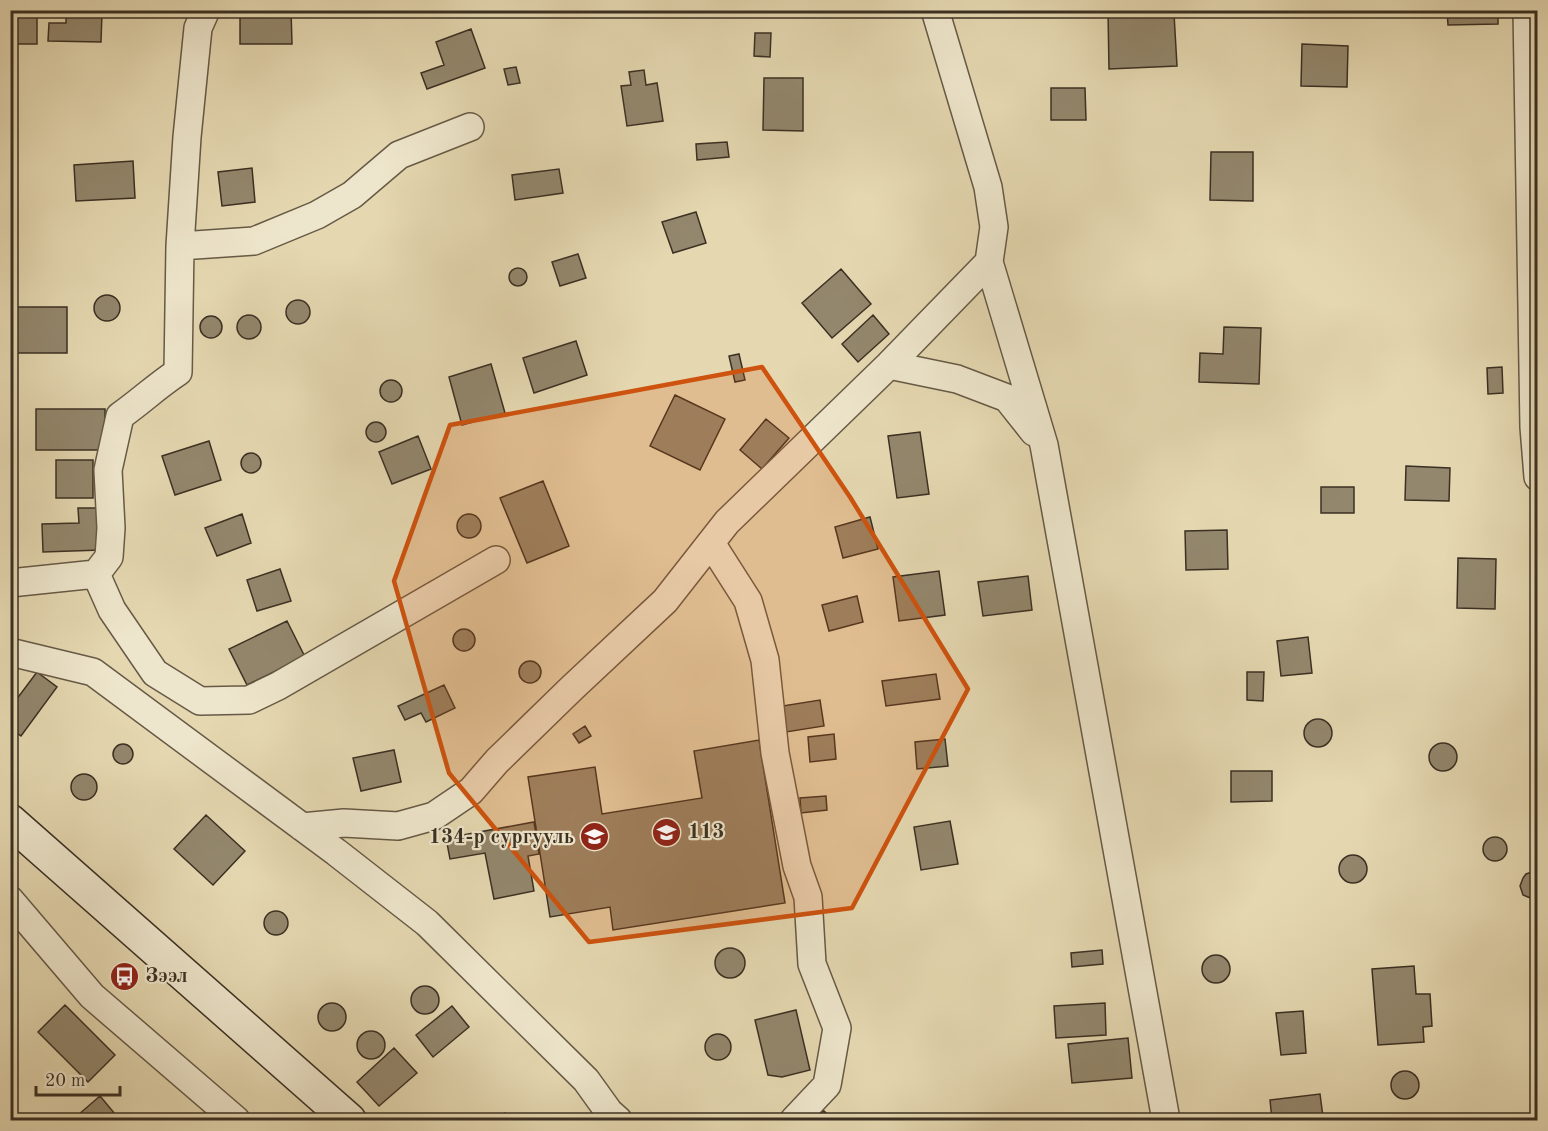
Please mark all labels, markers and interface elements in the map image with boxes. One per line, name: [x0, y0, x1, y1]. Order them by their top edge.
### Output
school or university icon: 113: [651, 816, 683, 848]
school or university icon: 134-р сургууль: [579, 821, 611, 853]
place label: 113: [688, 822, 725, 843]
place label: 134-р сургууль: [429, 827, 574, 848]
bus stop icon: Зээл: [108, 960, 140, 992]
place label: Зээл: [145, 966, 188, 987]
scale bar: [36, 1059, 120, 1097]
text: 20 m: [45, 1072, 85, 1090]

